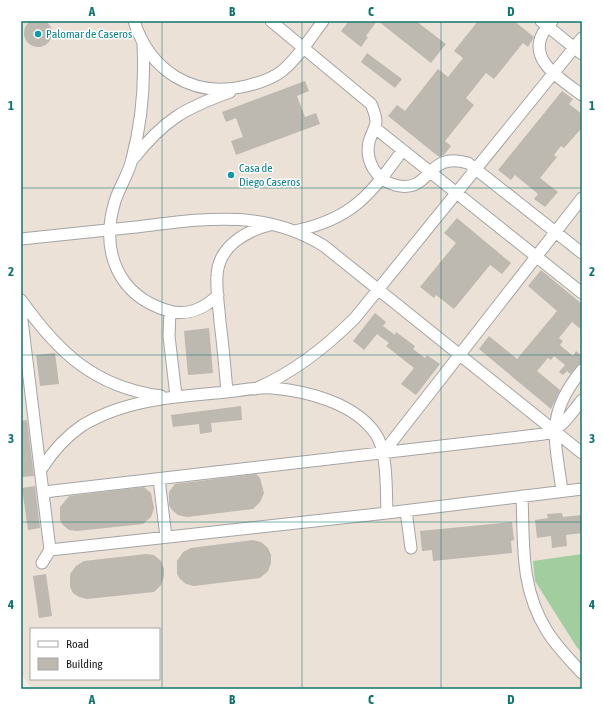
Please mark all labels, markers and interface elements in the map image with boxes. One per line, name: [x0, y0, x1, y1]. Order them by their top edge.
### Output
text: A: [88, 4, 96, 19]
text: B: [229, 4, 236, 19]
text: C: [368, 4, 374, 19]
text: D: [507, 4, 515, 19]
place label: Palomar de Caseros: [46, 27, 132, 41]
marker: Palomar de Caseros: [33, 29, 43, 39]
text: 1: [8, 98, 14, 113]
text: 1: [589, 98, 595, 113]
place label: Casa de Diego Caseros: [239, 161, 300, 189]
marker: Casa de Diego Caseros: [226, 170, 236, 180]
text: 2: [8, 264, 14, 279]
text: 2: [589, 264, 595, 279]
text: 3: [8, 431, 14, 446]
text: 3: [589, 431, 595, 446]
text: 4: [7, 597, 14, 612]
text: 4: [588, 597, 595, 612]
legend: [30, 628, 160, 680]
text: Road: [66, 637, 89, 651]
text: Building: [66, 657, 104, 671]
text: A: [88, 692, 96, 707]
text: B: [229, 692, 236, 707]
text: C: [368, 692, 374, 707]
text: D: [507, 692, 515, 707]

